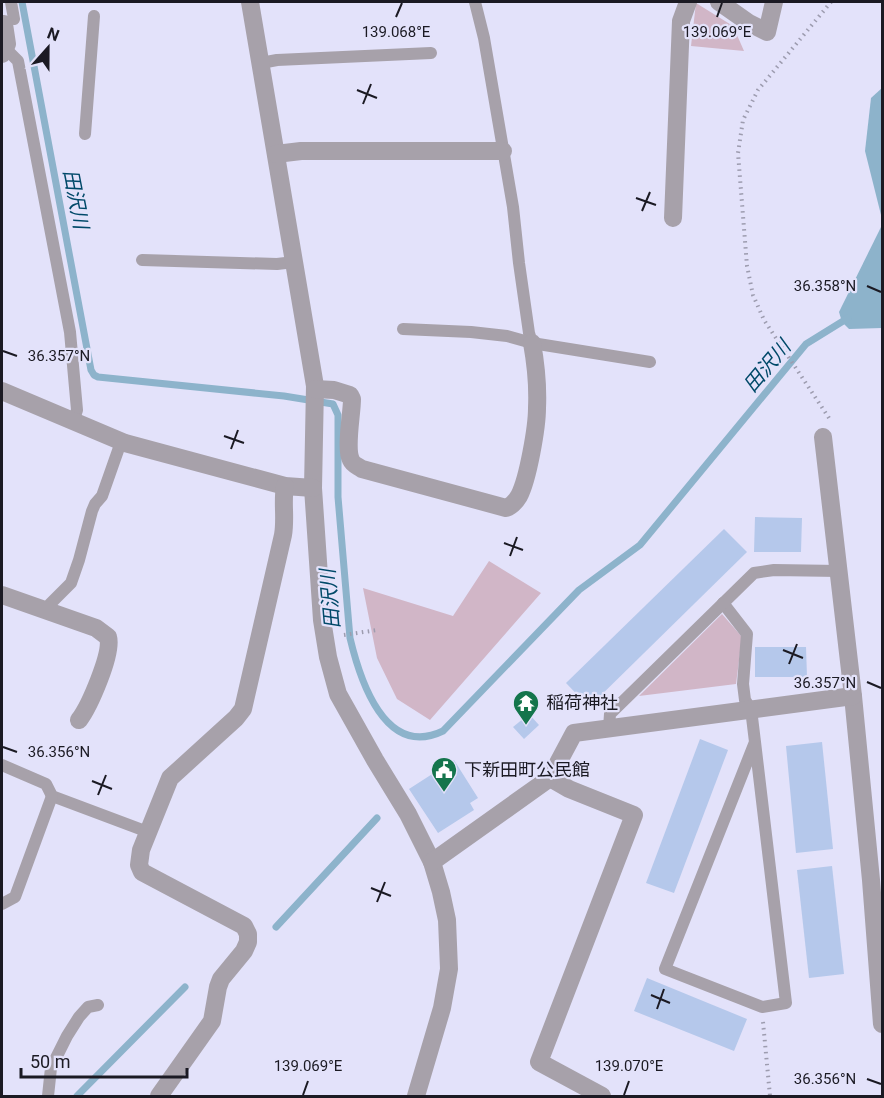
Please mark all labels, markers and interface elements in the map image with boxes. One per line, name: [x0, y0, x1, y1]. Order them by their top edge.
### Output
north arrow: [18, 18, 78, 78]
text: 139.068°E: [362, 23, 431, 41]
text: 139.069°E: [683, 23, 752, 41]
text: N: [45, 24, 62, 45]
water label: 田沢川: [58, 167, 94, 233]
text: 36.358°N: [794, 277, 856, 295]
water label: 田沢川: [739, 334, 797, 397]
text: 36.357°N: [28, 347, 90, 365]
water label: 田沢川: [315, 566, 345, 630]
text: 36.357°N: [794, 674, 856, 692]
temple icon: 稲荷神社: [511, 688, 541, 726]
place label: 稲荷神社: [546, 692, 618, 713]
text: 36.356°N: [28, 743, 90, 761]
public building icon: 下新田町公民館: [429, 755, 459, 793]
place label: 下新田町公民館: [464, 759, 590, 780]
scale bar: [21, 1041, 188, 1079]
text: 50 m: [30, 1051, 70, 1072]
text: 139.069°E: [274, 1057, 343, 1075]
text: 139.070°E: [595, 1057, 664, 1075]
text: 36.356°N: [794, 1070, 856, 1088]

